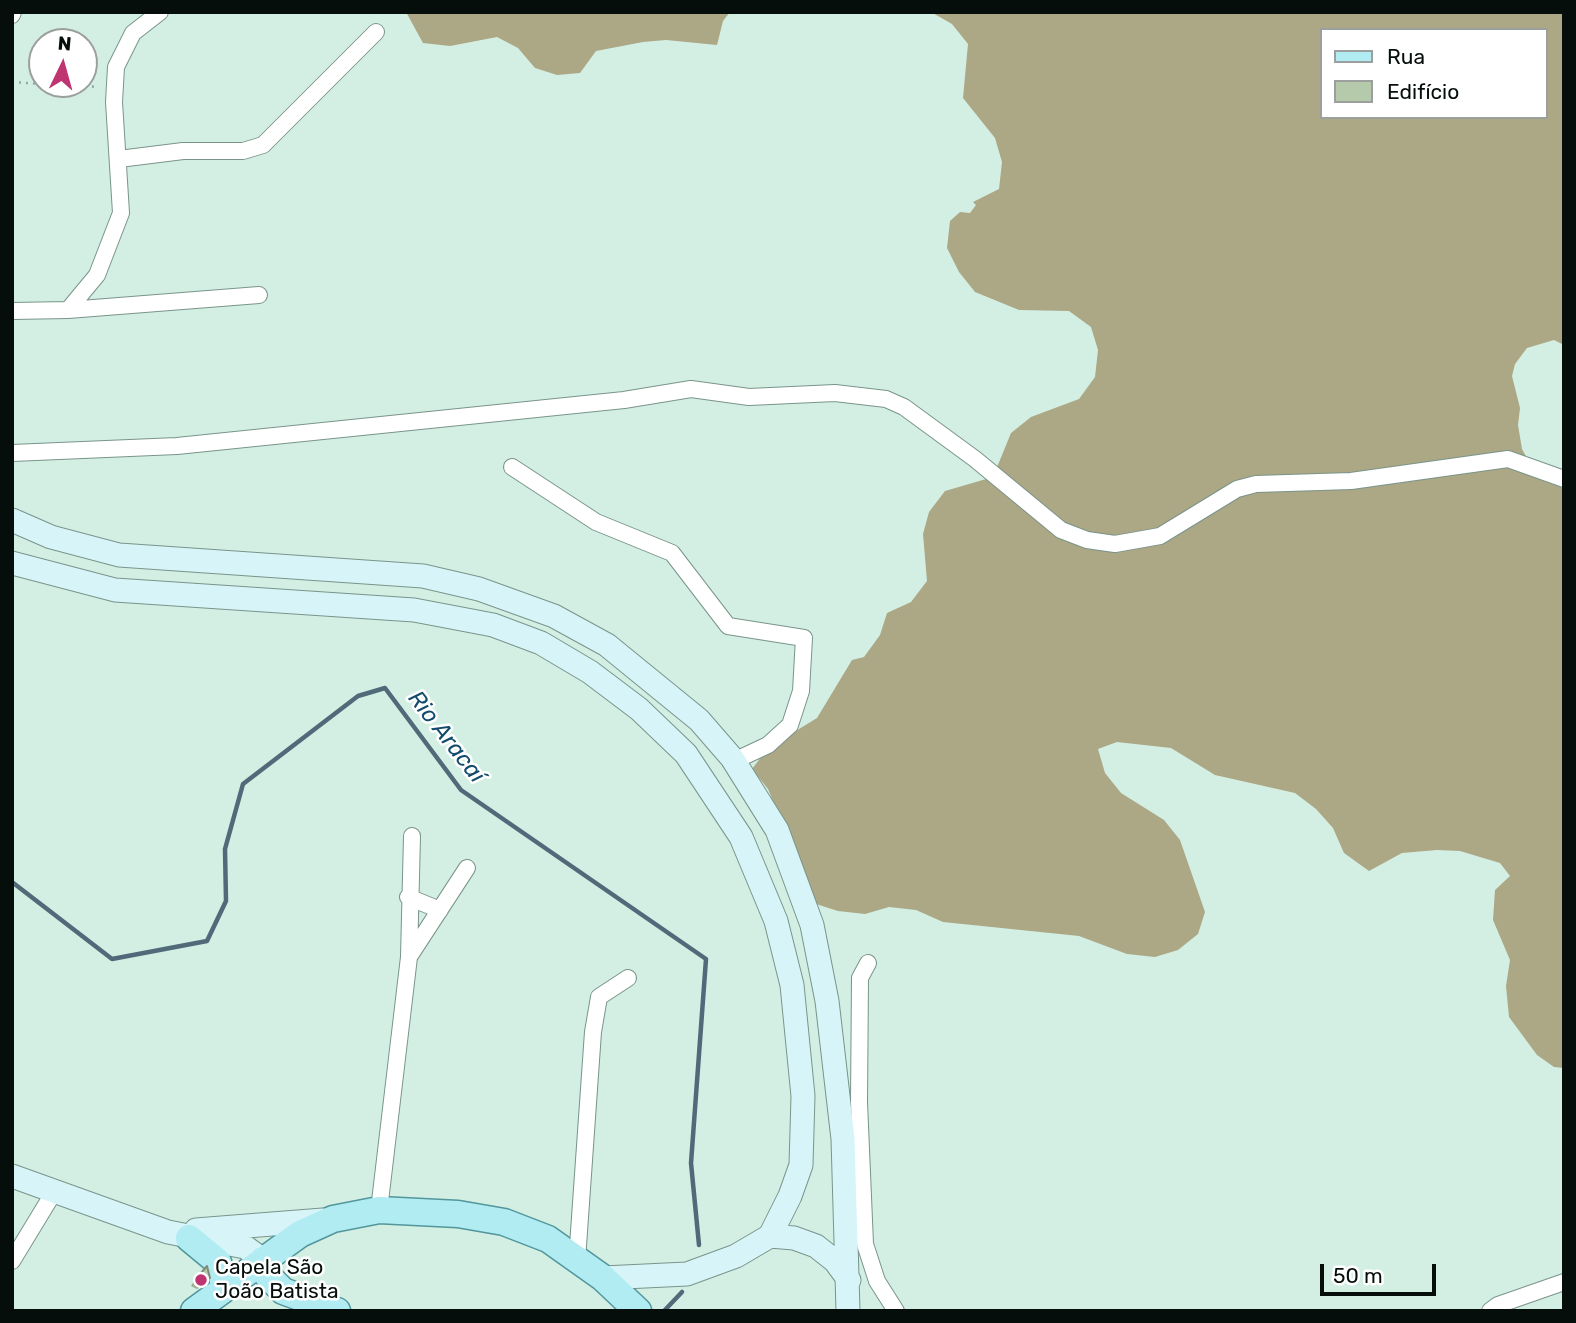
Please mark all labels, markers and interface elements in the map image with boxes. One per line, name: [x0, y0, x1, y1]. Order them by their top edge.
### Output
north arrow: [28, 28, 98, 98]
legend: [1320, 28, 1548, 119]
text: N: [57, 32, 73, 56]
text: Rua: [1387, 44, 1425, 69]
text: Edifício: [1387, 79, 1459, 104]
water label: Rio Aracaí: [402, 686, 490, 788]
scale bar: [1324, 1250, 1440, 1294]
place label: Capela São João Batista: [215, 1255, 338, 1305]
text: 50 m: [1333, 1263, 1383, 1288]
marker: Capela São João Batista: [193, 1272, 209, 1288]

